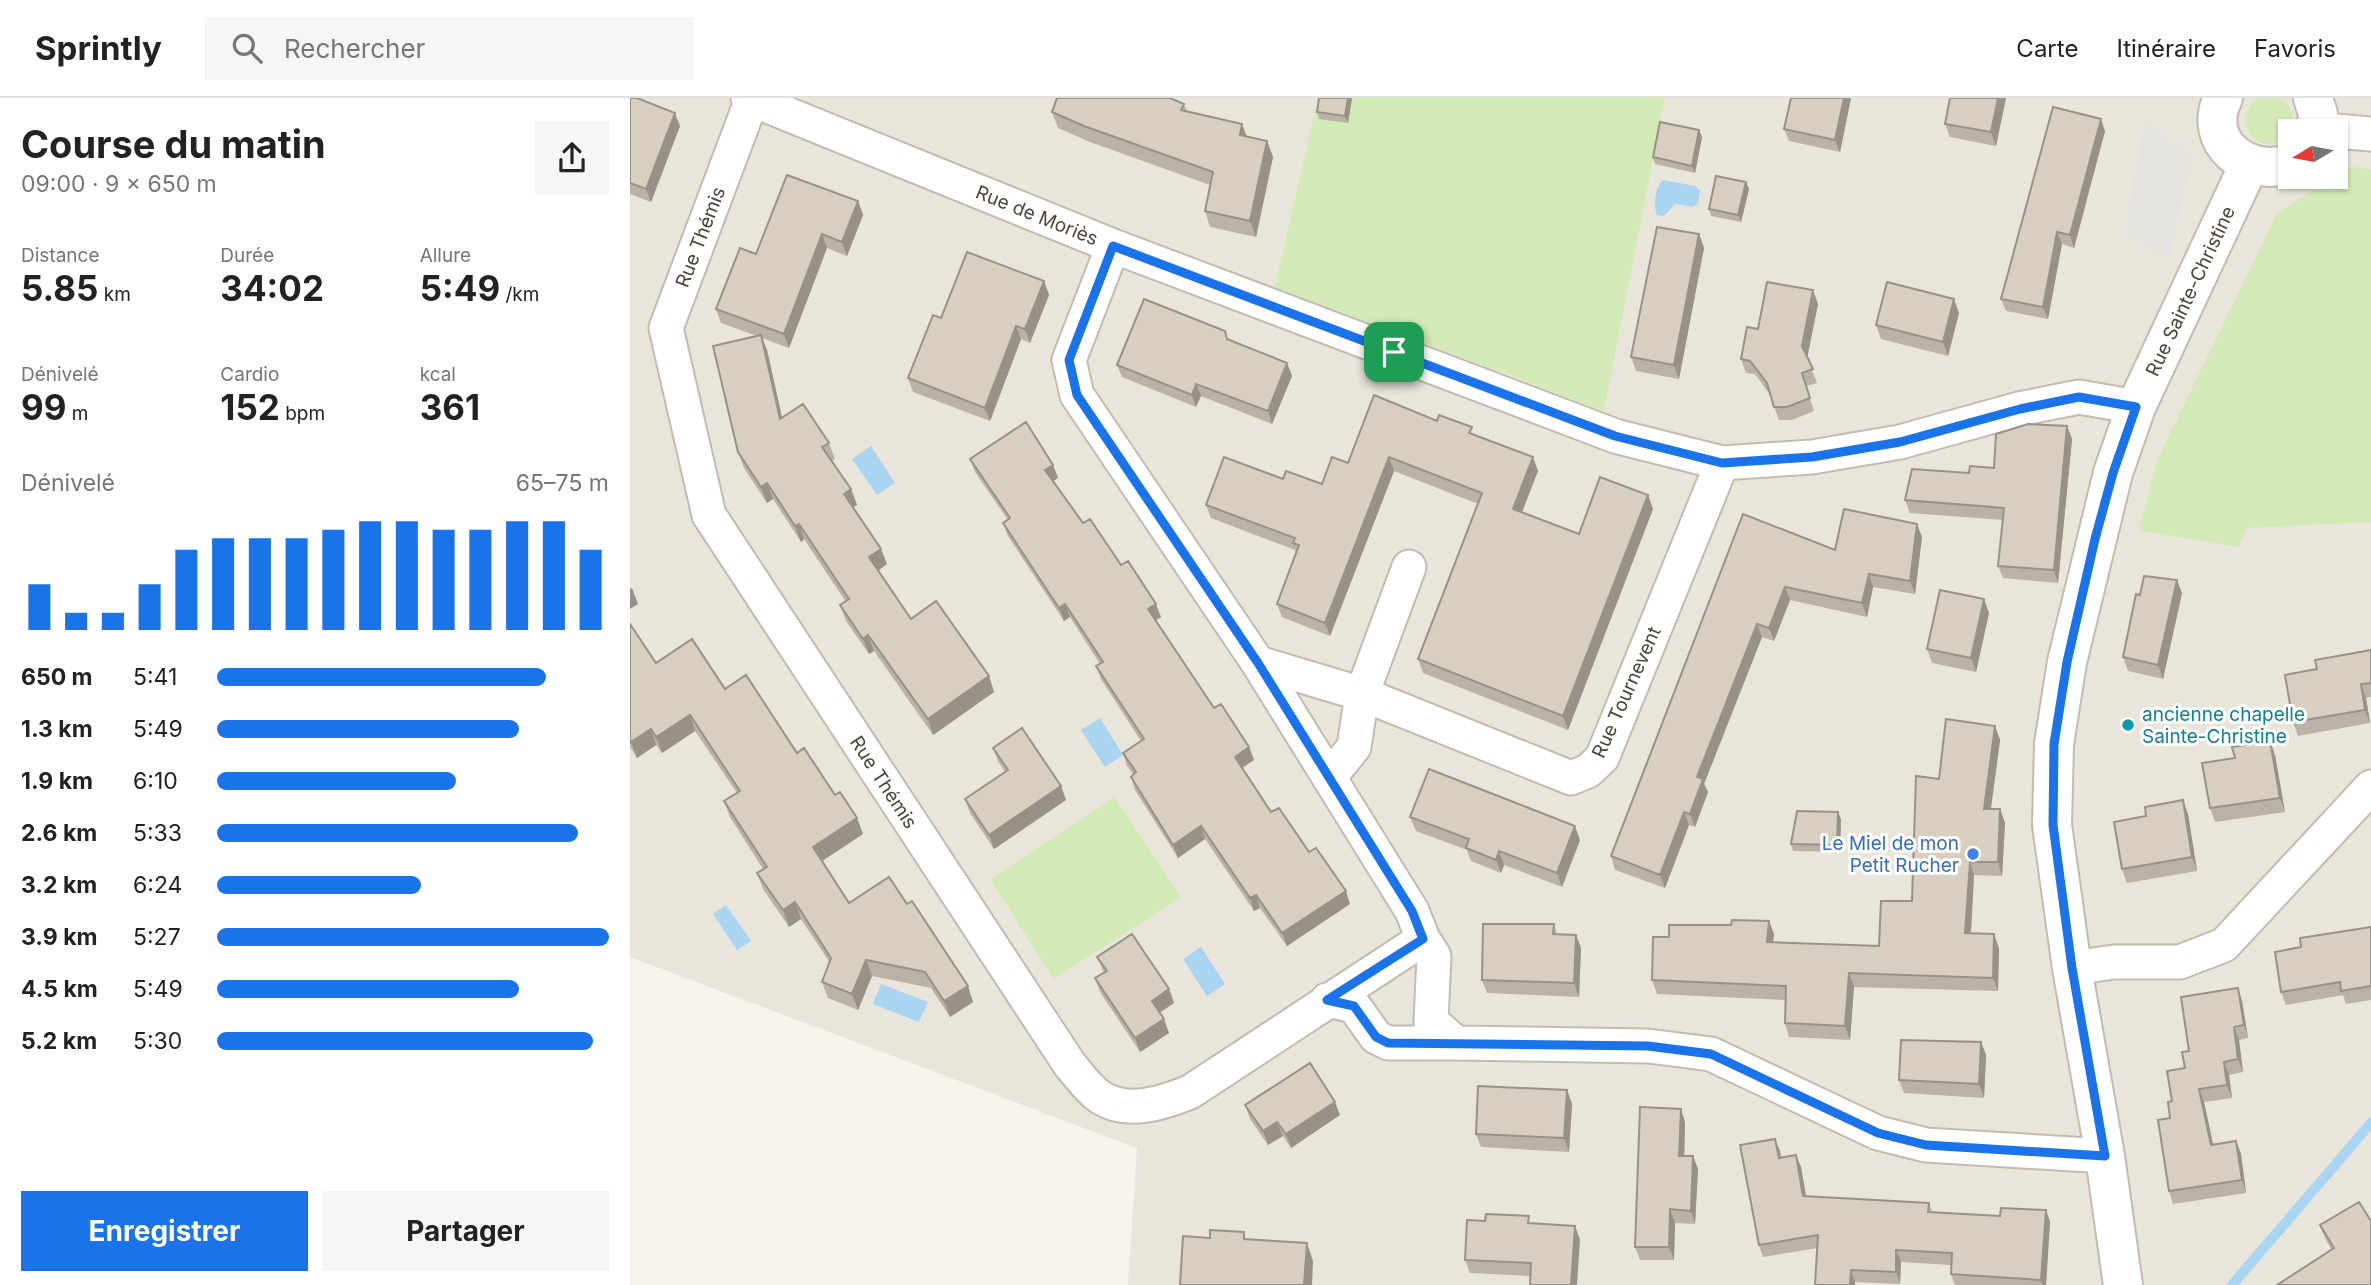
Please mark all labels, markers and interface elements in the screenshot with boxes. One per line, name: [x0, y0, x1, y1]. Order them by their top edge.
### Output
search box: [204, 17, 694, 80]
text: Sprintly: [35, 28, 162, 68]
icon: search: [228, 29, 266, 67]
text: Rechercher: [284, 33, 425, 64]
text: Carte: [2016, 34, 2078, 63]
text: Itinéraire: [2116, 34, 2216, 63]
text: Favoris: [2254, 34, 2336, 63]
north arrow: [2278, 119, 2348, 189]
map controls: [2278, 119, 2348, 189]
text: Course du matin: [21, 121, 326, 167]
button: share: [535, 121, 609, 195]
text: 09:00 · 9 × 650 m: [21, 170, 217, 198]
street label: Rue de Moriès: [972, 181, 1101, 250]
street label: Rue Thémis: [671, 184, 730, 291]
street label: Rue Sainte-Christine: [2141, 203, 2240, 380]
text: Distance: [21, 244, 99, 267]
text: Durée: [220, 244, 274, 267]
text: Allure: [420, 244, 471, 267]
text: 5.85: [21, 267, 98, 309]
text: 34:02: [220, 267, 324, 309]
text: 5:49: [420, 267, 500, 309]
text: km: [98, 283, 131, 306]
text: /km: [500, 283, 539, 306]
pin: [1364, 322, 1424, 382]
icon: arrive: [1375, 333, 1413, 371]
text: Dénivelé: [21, 363, 99, 386]
text: Cardio: [220, 363, 279, 386]
text: kcal: [420, 363, 456, 386]
text: 99: [21, 386, 66, 428]
text: 152: [220, 386, 280, 428]
text: 361: [420, 386, 480, 428]
text: m: [66, 402, 88, 425]
text: bpm: [280, 402, 325, 425]
text: Dénivelé: [21, 469, 115, 497]
text: 65–75 m: [516, 469, 609, 497]
street label: Rue Tournevent: [1587, 623, 1666, 762]
text: 650 m: [21, 663, 93, 691]
text: 5:41: [133, 663, 177, 691]
place label: ancienne chapelle Sainte-Christine: [2142, 703, 2305, 748]
text: 1.3 km: [21, 715, 93, 743]
text: 5:49: [133, 715, 183, 743]
marker: ancienne chapelle Sainte-Christine: [2120, 717, 2136, 733]
street label: Rue Thémis: [845, 732, 922, 833]
text: 1.9 km: [21, 767, 93, 795]
text: 6:10: [133, 767, 178, 795]
text: 2.6 km: [21, 819, 97, 847]
text: 5:33: [133, 819, 182, 847]
place label: Le Miel de mon Petit Rucher: [1822, 832, 1959, 877]
marker: Le Miel de mon Petit Rucher: [1965, 846, 1981, 862]
text: 3.2 km: [21, 871, 97, 899]
text: 6:24: [133, 871, 182, 899]
text: 3.9 km: [21, 923, 97, 951]
text: 5:27: [133, 923, 181, 951]
text: 4.5 km: [21, 975, 98, 1003]
text: 5:49: [133, 975, 183, 1003]
text: 5.2 km: [21, 1027, 97, 1055]
text: 5:30: [133, 1027, 182, 1055]
button: Enregistrer: [21, 1191, 308, 1271]
button: Partager: [322, 1191, 609, 1271]

